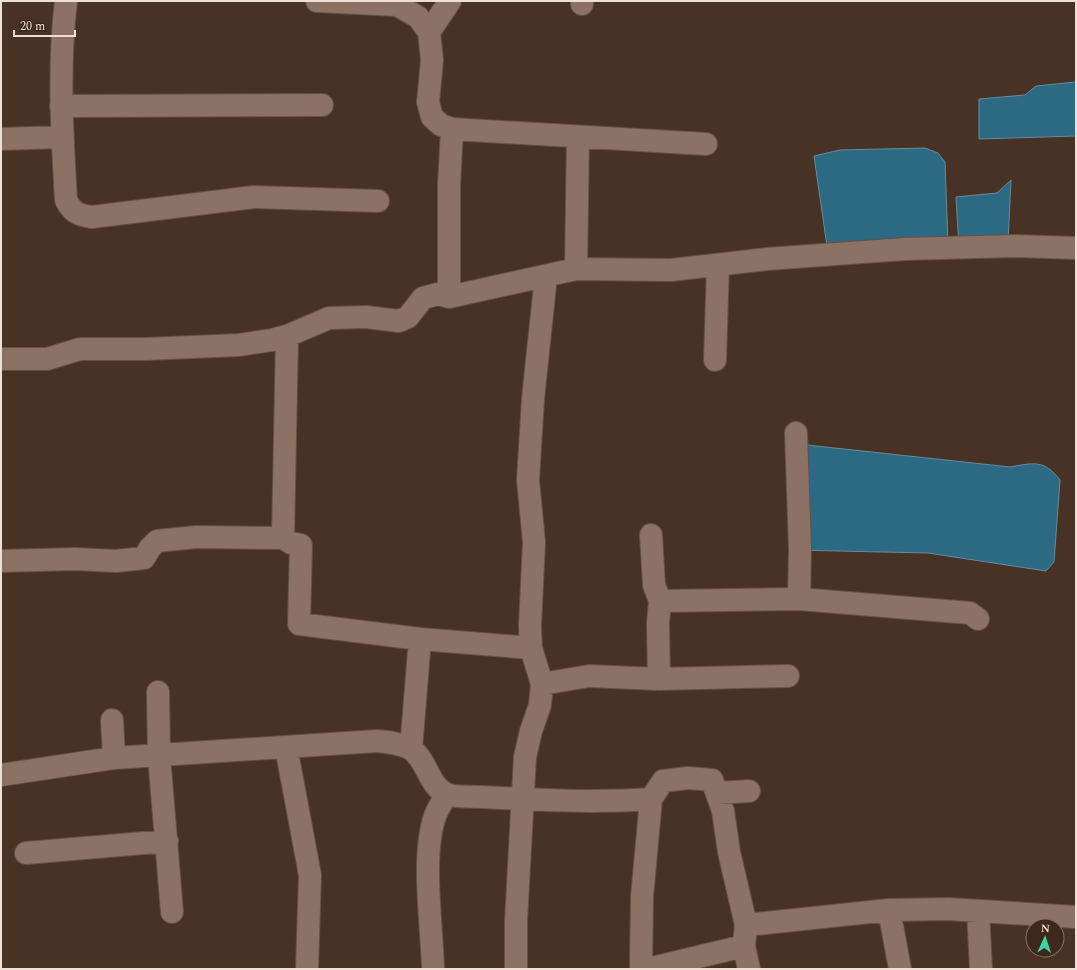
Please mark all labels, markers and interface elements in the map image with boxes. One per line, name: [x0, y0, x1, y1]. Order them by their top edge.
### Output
scale bar: [14, 12, 75, 38]
text: 20 m: [20, 17, 45, 36]
north arrow: [1025, 918, 1065, 958]
text: N: [1041, 920, 1050, 937]

